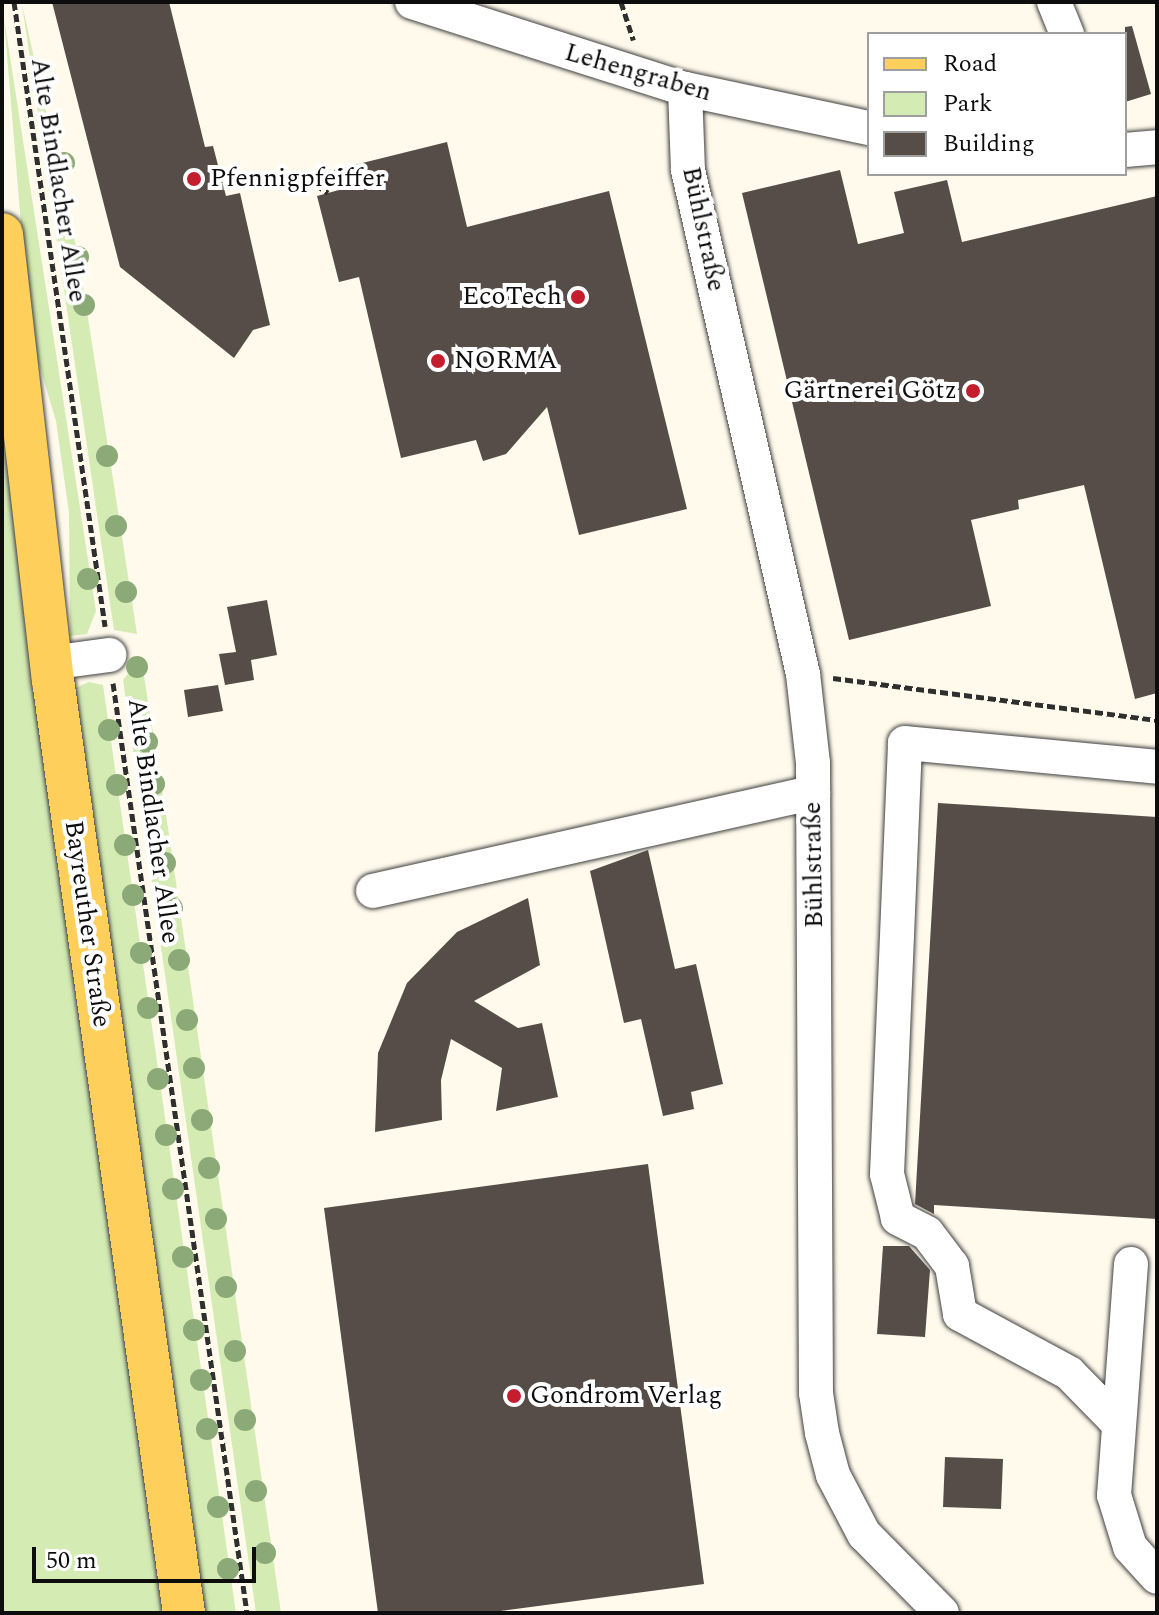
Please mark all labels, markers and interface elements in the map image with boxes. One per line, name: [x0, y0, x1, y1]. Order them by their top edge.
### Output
legend: [867, 32, 1127, 176]
street label: Lehengraben: [561, 37, 715, 109]
text: Road: [943, 46, 997, 82]
street label: Alte Bindlacher Allee: [23, 56, 93, 304]
text: Park: [943, 86, 993, 122]
text: Building: [943, 126, 1035, 162]
place label: Pfennigpfeiffer: [210, 163, 385, 195]
street label: Bühlstraße: [675, 164, 731, 294]
marker: Pfennigpfeiffer: [185, 170, 203, 188]
place label: EcoTech: [462, 281, 562, 313]
marker: EcoTech: [569, 288, 587, 306]
place label: NORMA: [454, 345, 557, 377]
marker: NORMA: [429, 352, 447, 370]
place label: Gärtnerei Götz: [784, 375, 957, 407]
marker: Gärtnerei Götz: [964, 382, 982, 400]
street label: Alte Bindlacher Allee: [120, 696, 186, 946]
street label: Bühlstraße: [797, 802, 831, 928]
street label: Bayreuther Straße: [57, 819, 117, 1029]
place label: Gondrom Verlag: [530, 1380, 722, 1412]
marker: Gondrom Verlag: [505, 1387, 523, 1405]
scale bar: [36, 1531, 260, 1581]
text: 50 m: [46, 1543, 97, 1579]

